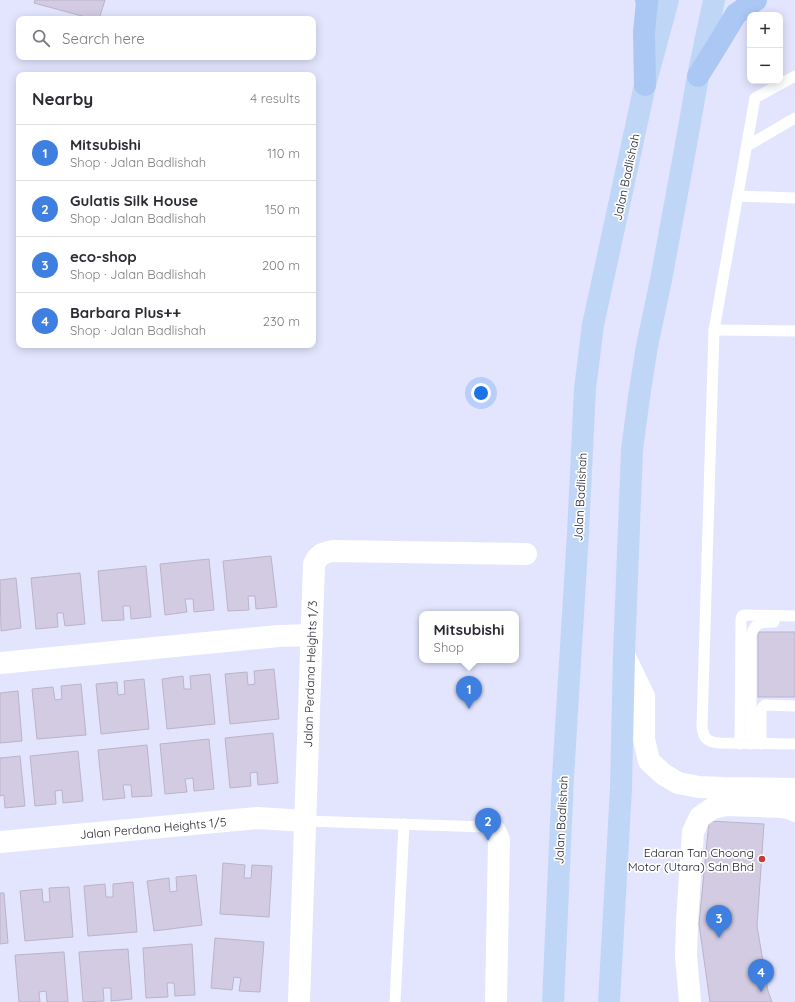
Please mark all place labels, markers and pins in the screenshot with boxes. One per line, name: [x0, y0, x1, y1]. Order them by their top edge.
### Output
pin: 1: [456, 676, 482, 709]
pin: 2: [475, 808, 501, 841]
place label: Edaran Tan Choong Motor (Utara) Sdn Bhd: [628, 845, 754, 874]
marker: Edaran Tan Choong Motor (Utara) Sdn Bhd: [757, 854, 767, 864]
pin: 3: [706, 905, 732, 938]
pin: 4: [748, 959, 774, 992]

